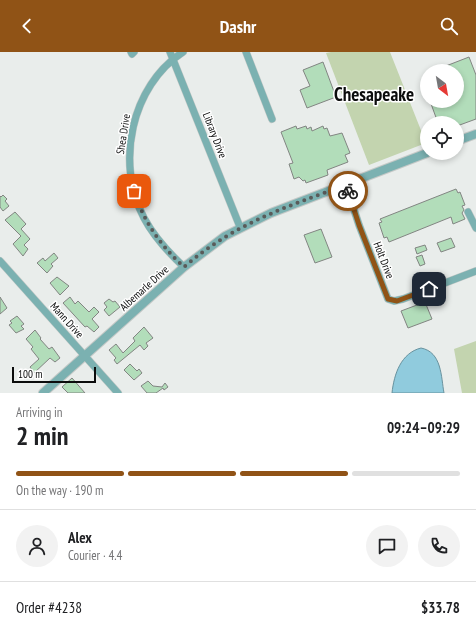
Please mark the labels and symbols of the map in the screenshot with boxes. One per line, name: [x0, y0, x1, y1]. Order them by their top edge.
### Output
north arrow: [420, 64, 464, 108]
district label: Chesapeake: [334, 82, 414, 106]
street label: Library Drive: [200, 110, 230, 160]
street label: Shea Drive: [113, 112, 133, 155]
courier: [328, 171, 368, 211]
pin: [117, 174, 151, 208]
street label: Holt Drive: [371, 239, 398, 281]
street label: Albemarle Drive: [117, 262, 172, 314]
pin: [412, 272, 446, 306]
street label: Mann Drive: [47, 299, 87, 341]
scale bar: [12, 365, 96, 384]

